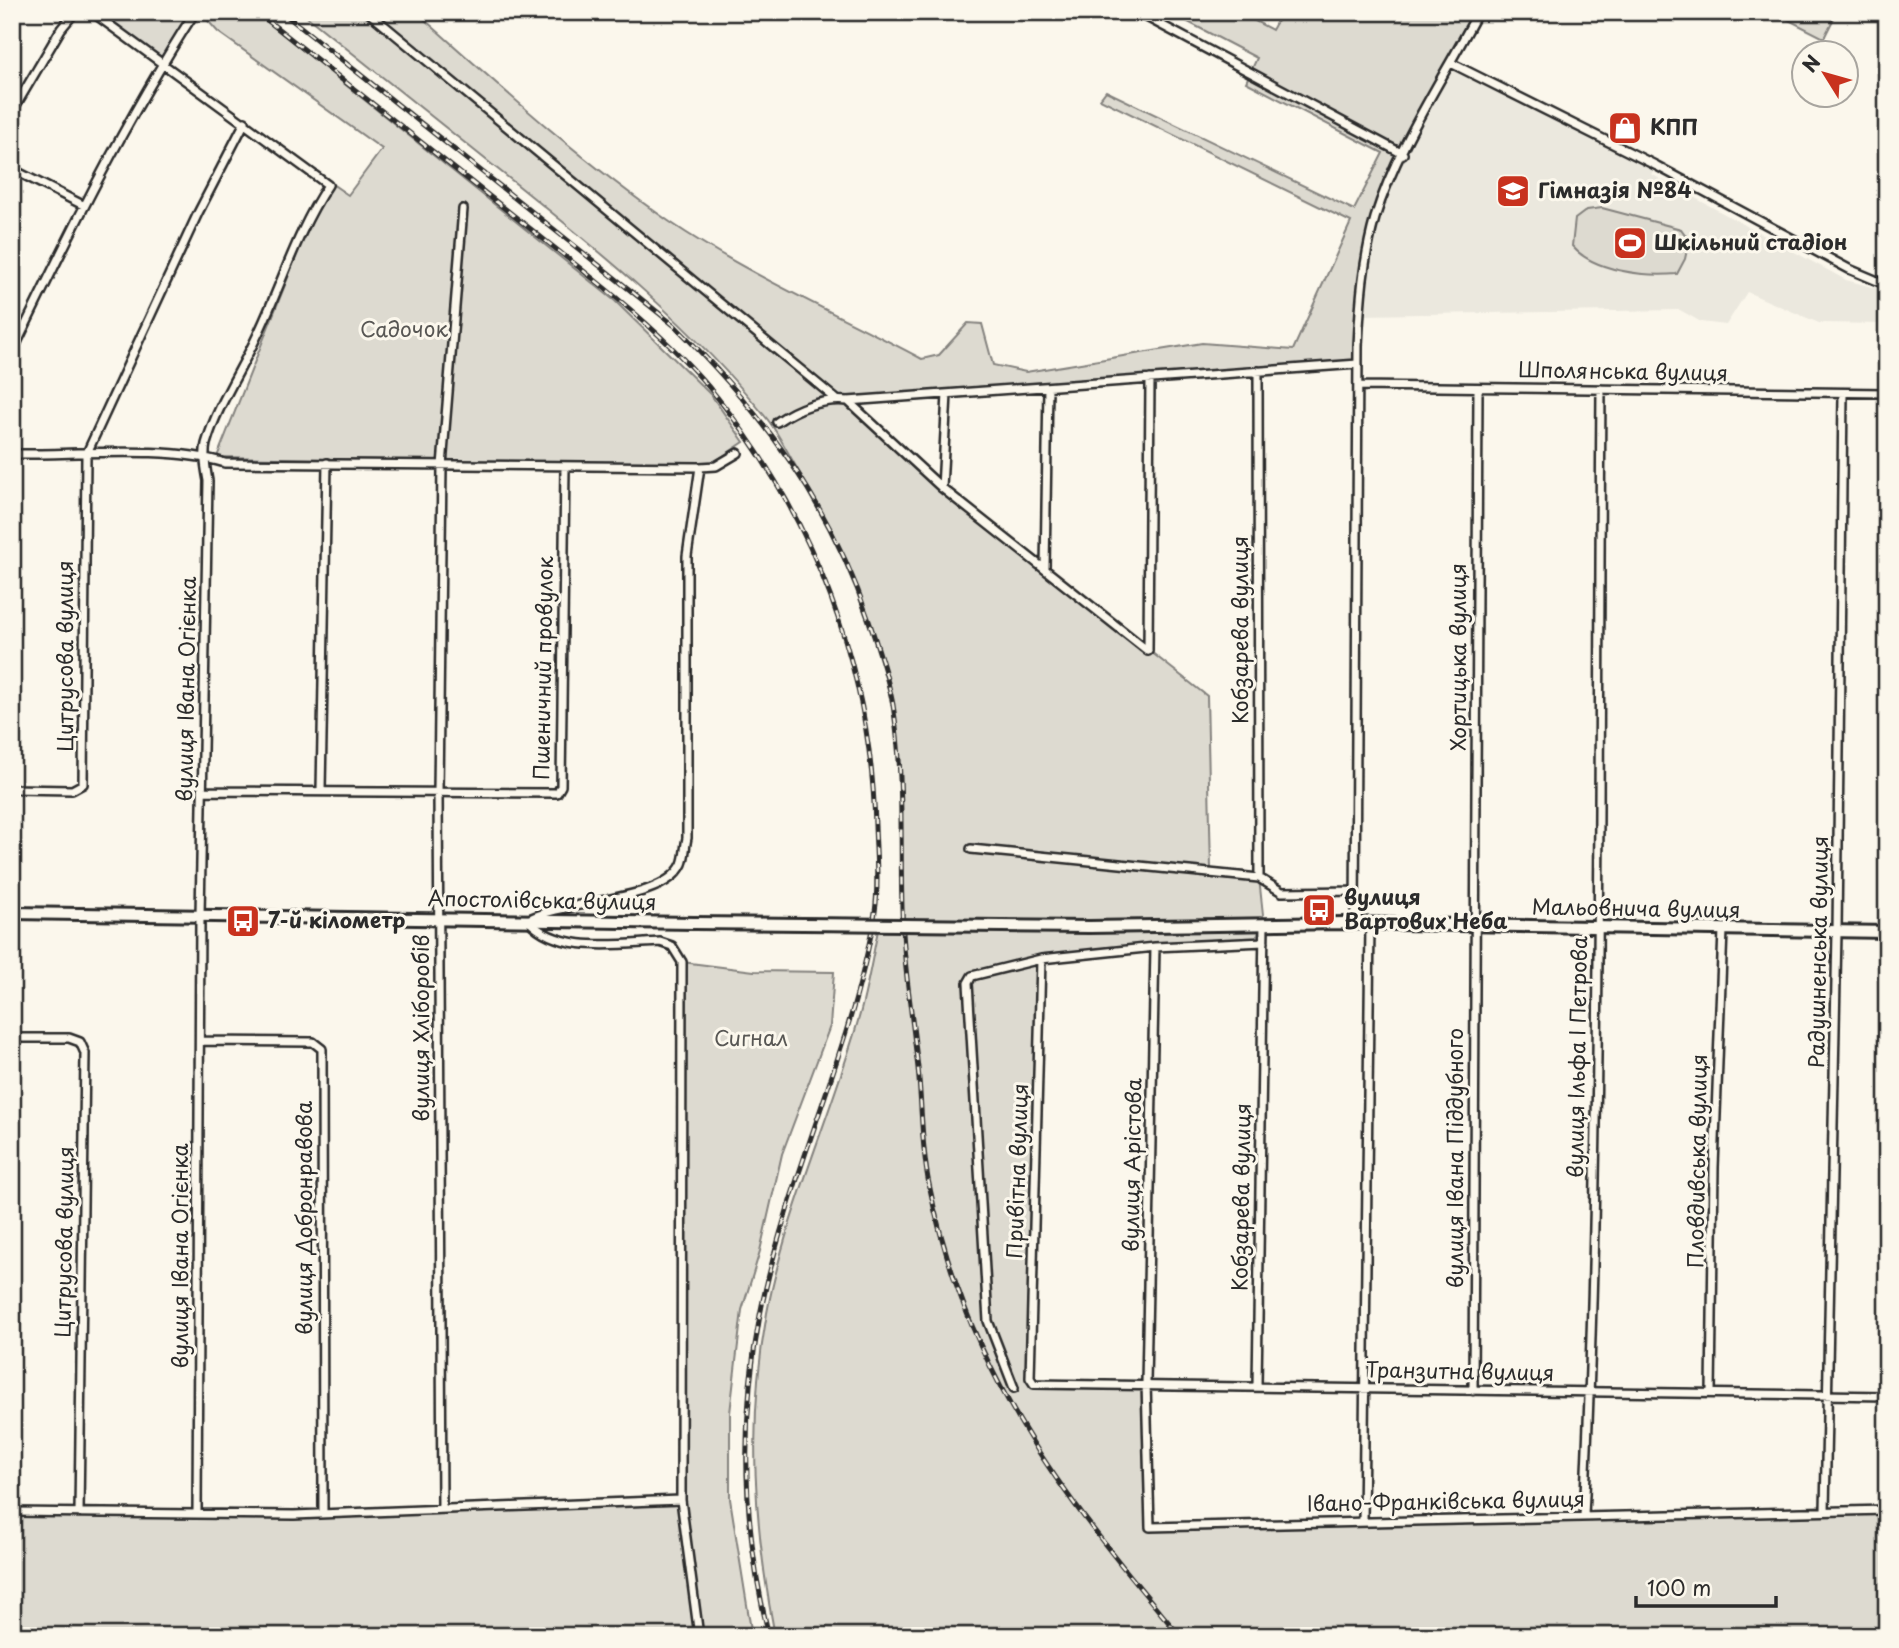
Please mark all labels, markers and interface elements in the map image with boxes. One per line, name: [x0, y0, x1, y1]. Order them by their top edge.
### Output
north arrow: [1790, 38, 1860, 108]
text: N: [1795, 49, 1826, 78]
shop icon: КПП: [1606, 109, 1644, 147]
place label: КПП: [1650, 110, 1698, 142]
school or university icon: Гімназія №84: [1494, 172, 1532, 210]
place label: Гімназія №84: [1538, 173, 1692, 205]
sports icon: Шкільний стадіон: [1611, 224, 1649, 262]
place label: Шкільний стадіон: [1654, 225, 1847, 257]
park label: Садочок: [360, 312, 448, 344]
street label: Шполянська вулиця: [1518, 352, 1728, 388]
street label: Кобзарева вулиця: [1223, 536, 1255, 724]
street label: Пшеничний провулок: [524, 555, 560, 780]
street label: Цитрусова вулиця: [48, 560, 80, 752]
street label: Хортицька вулиця: [1441, 563, 1473, 751]
street label: вулиця Івана Огієнка: [167, 576, 203, 802]
street label: Радушненська вулиця: [1799, 836, 1835, 1068]
place label: вулиця Вартових Неба: [1344, 880, 1507, 936]
street label: Апостолівська вулиця: [427, 881, 657, 917]
street label: Мальовнича вулиця: [1531, 889, 1741, 925]
bus stop icon: вулиця Вартових Неба: [1300, 891, 1338, 929]
bus stop icon: 7-й кілометр: [224, 902, 262, 940]
place label: 7-й кілометр: [268, 903, 406, 935]
street label: вулиця Хліборобів: [404, 934, 436, 1122]
street label: вулиця Ільфа І Петрова: [1558, 936, 1594, 1178]
park label: Сигнал: [714, 1021, 788, 1053]
street label: вулиця Івана Піддубного: [1438, 1028, 1470, 1288]
street label: Пловдивська вулиця: [1678, 1054, 1714, 1268]
street label: вулиця Арістова: [1113, 1078, 1149, 1252]
street label: Привітна вулиця: [997, 1083, 1035, 1259]
street label: вулиця Добронравова: [287, 1101, 319, 1335]
street label: Кобзарева вулиця: [1222, 1103, 1258, 1291]
street label: вулиця Івана Огієнка: [163, 1143, 195, 1369]
street label: Цитрусова вулиця: [45, 1146, 81, 1338]
street label: Транзитна вулиця: [1366, 1352, 1555, 1388]
street label: Івано-Франківська вулиця: [1307, 1482, 1585, 1518]
scale bar: [1636, 1564, 1776, 1608]
text: 100 m: [1647, 1571, 1711, 1603]

